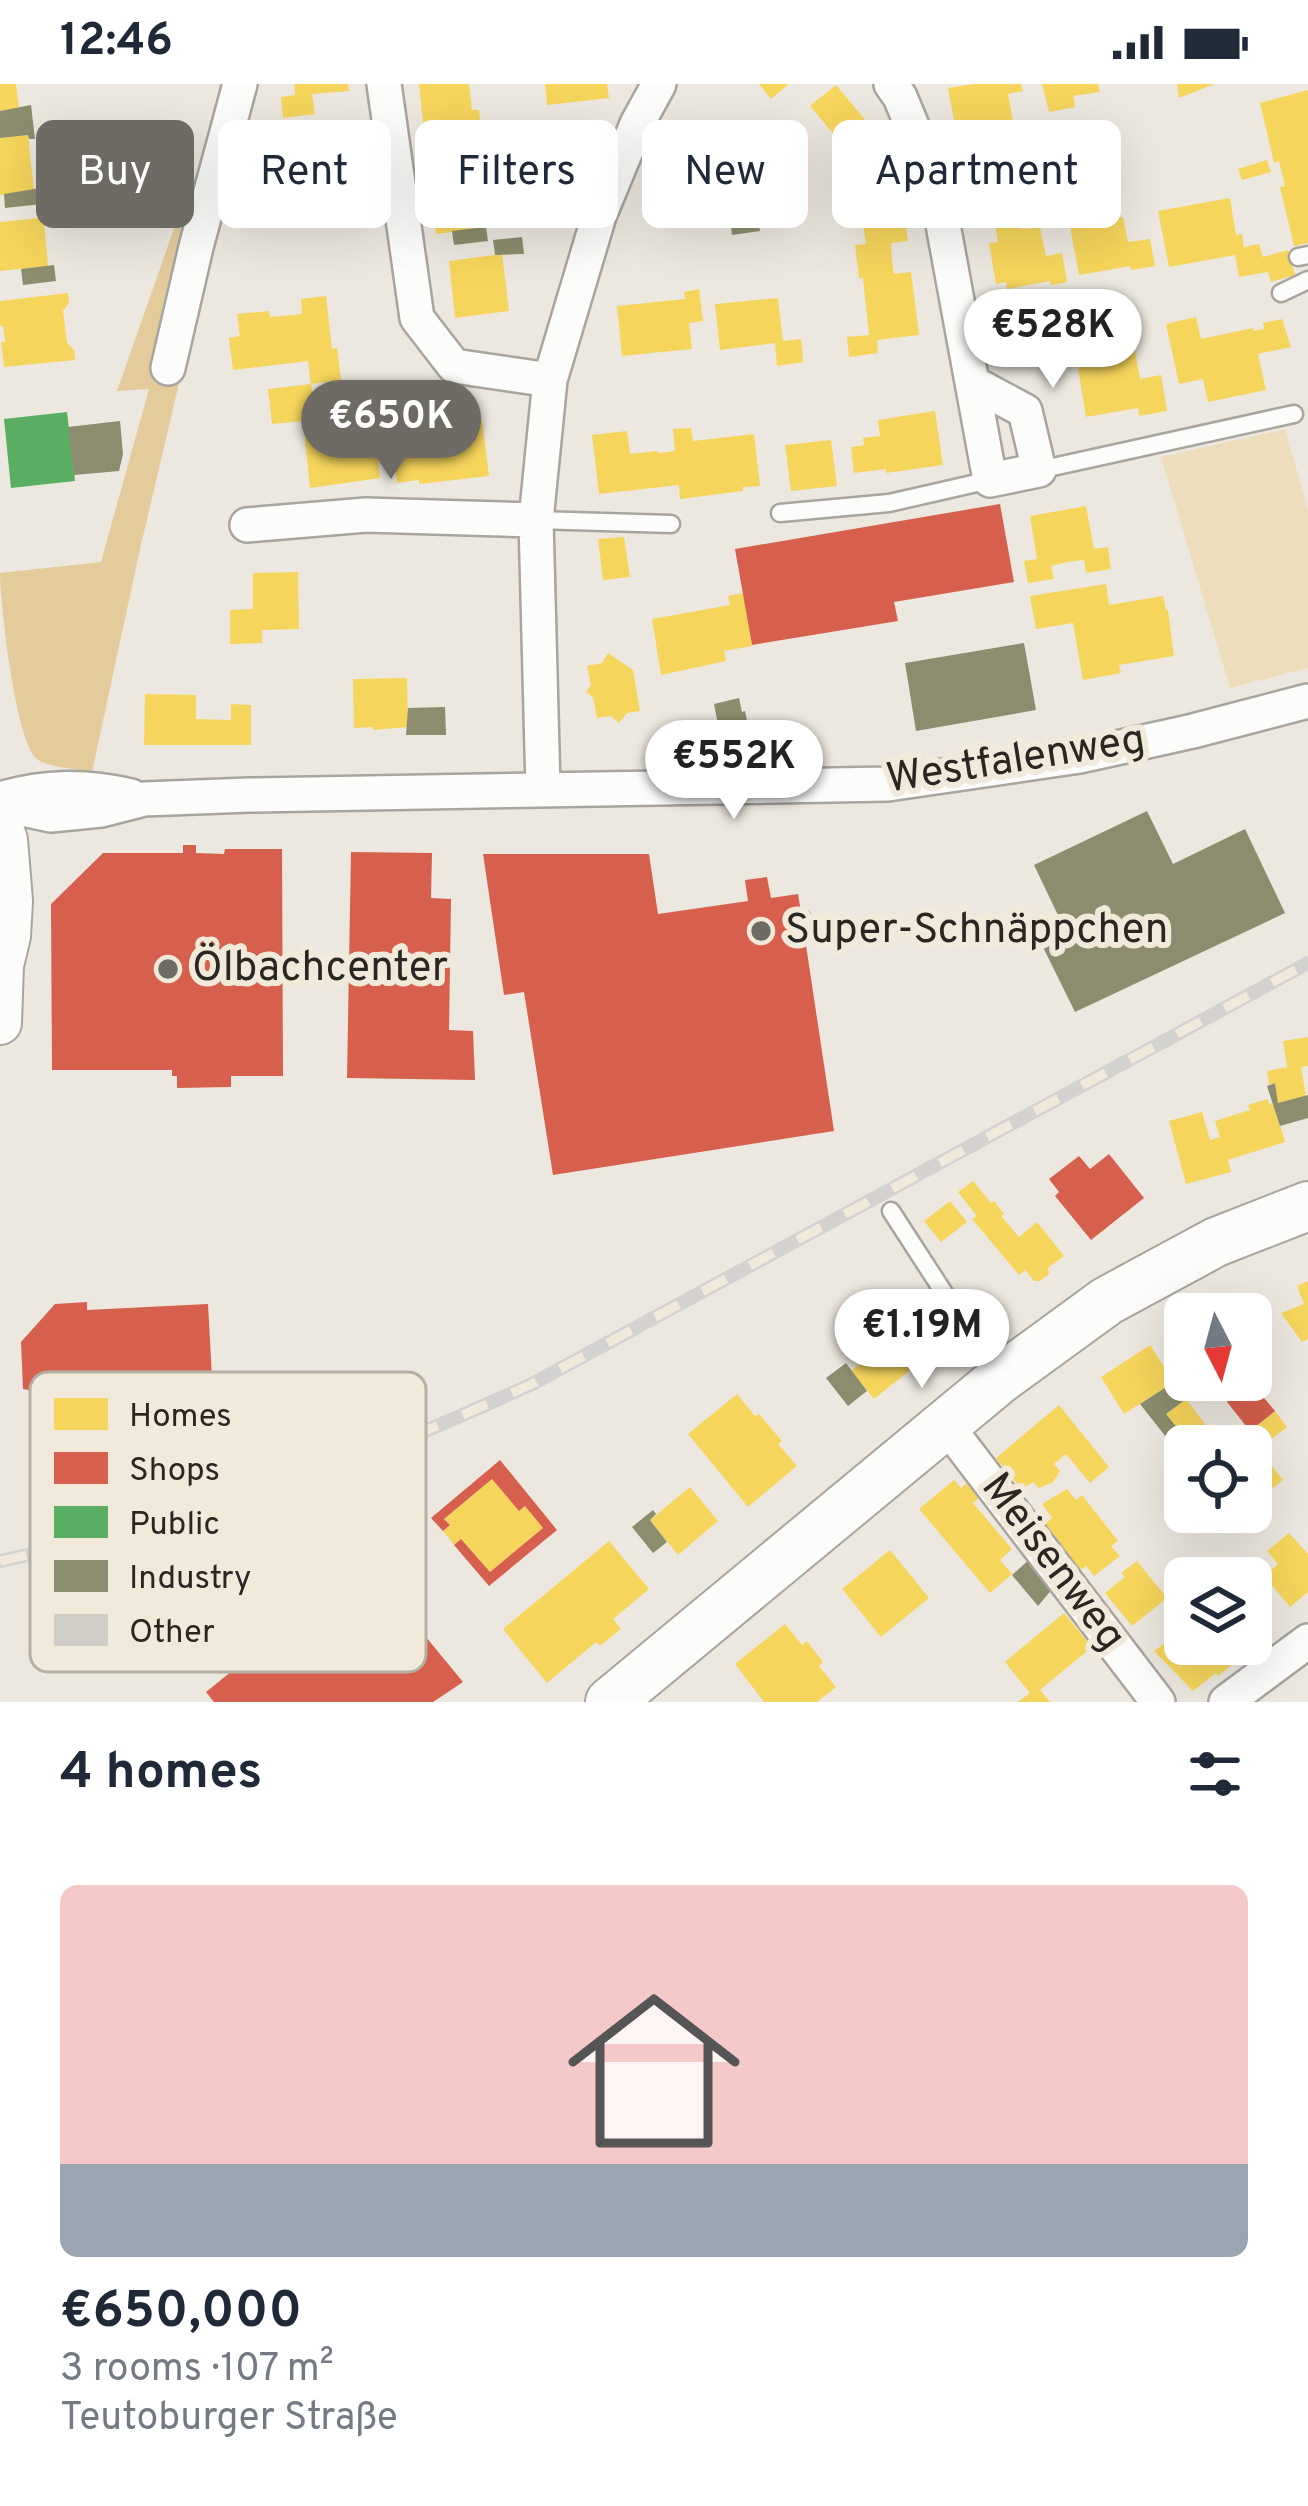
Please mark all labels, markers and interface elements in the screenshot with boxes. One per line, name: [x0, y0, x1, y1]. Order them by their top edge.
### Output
text: 12:46: [60, 14, 173, 71]
chip: Buy: [36, 120, 194, 228]
chip: Rent: [218, 120, 391, 228]
chip: Filters: [415, 120, 618, 228]
chip: New: [642, 120, 808, 228]
chip: Apartment: [832, 120, 1121, 228]
pin: €528K: [969, 289, 1137, 391]
text: €528K: [991, 303, 1115, 352]
pin: €650K: [307, 380, 475, 482]
text: €650K: [328, 394, 454, 443]
street label: Westfalenweg: [883, 714, 1149, 808]
pin: €552K: [650, 720, 818, 822]
text: €552K: [672, 734, 796, 783]
place label: Super-Schnäppchen: [785, 905, 1168, 958]
marker: Super-Schnäppchen: [748, 918, 774, 944]
place label: Ölbachcenter: [192, 942, 448, 996]
marker: Ölbachcenter: [155, 956, 181, 982]
pin: €1.19M: [824, 1289, 1020, 1391]
north arrow: [1164, 1293, 1272, 1401]
map controls: [1164, 1293, 1272, 1665]
text: €1.19M: [861, 1303, 983, 1352]
legend: [30, 1372, 426, 1672]
text: Homes: [129, 1397, 232, 1439]
button: locate: [1164, 1425, 1272, 1533]
text: Shops: [129, 1451, 220, 1493]
street label: Meisenweg: [968, 1463, 1136, 1663]
text: Public: [129, 1505, 220, 1547]
button: layers: [1164, 1557, 1272, 1665]
text: Industry: [129, 1559, 251, 1601]
text: Other: [129, 1613, 215, 1655]
icon: filters: [1182, 1741, 1248, 1807]
text: 4 homes: [60, 1742, 262, 1807]
icon: home: [546, 1963, 762, 2179]
text: €650,000: [60, 2281, 302, 2346]
text: 3 rooms · 107 m²: [60, 2346, 334, 2395]
text: Teutoburger Straße: [60, 2395, 398, 2444]

